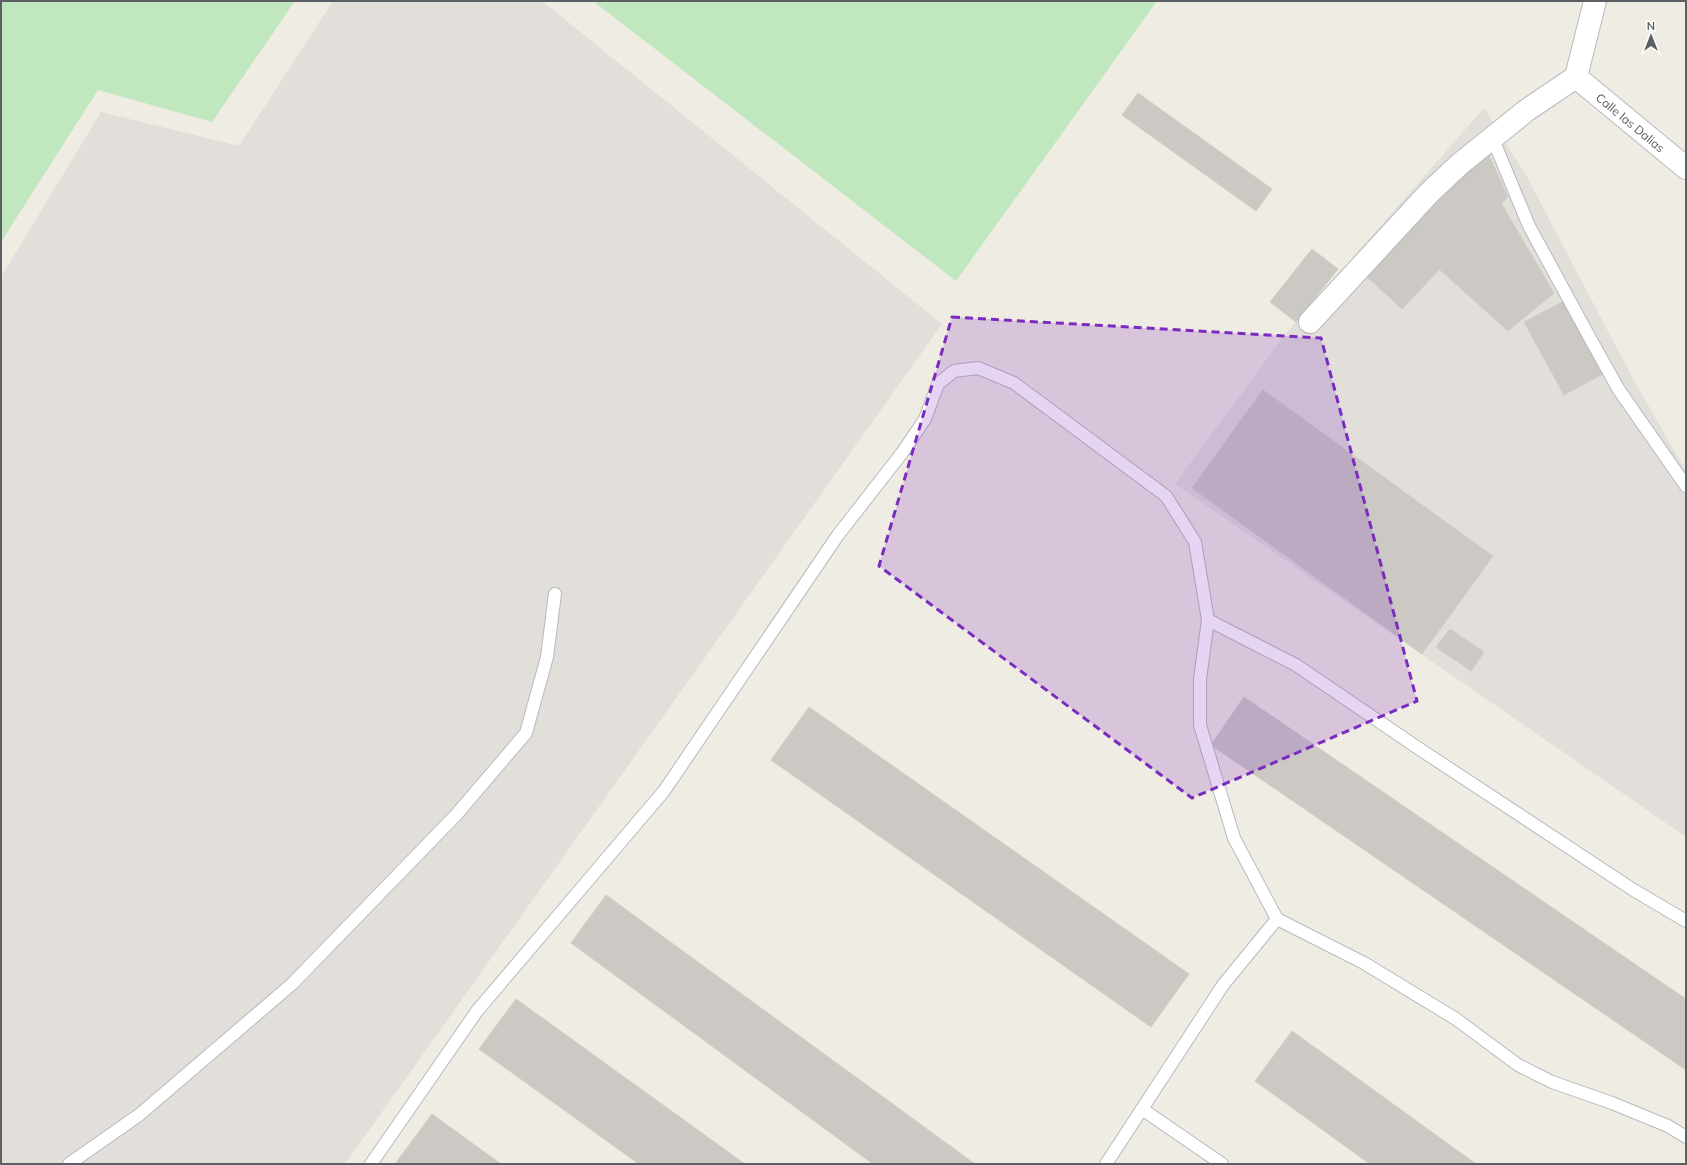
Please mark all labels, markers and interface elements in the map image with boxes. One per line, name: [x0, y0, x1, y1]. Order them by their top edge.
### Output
north arrow: [1631, 16, 1671, 56]
text: N: [1647, 19, 1655, 33]
street label: Calle las Dalias: [1593, 89, 1668, 155]

